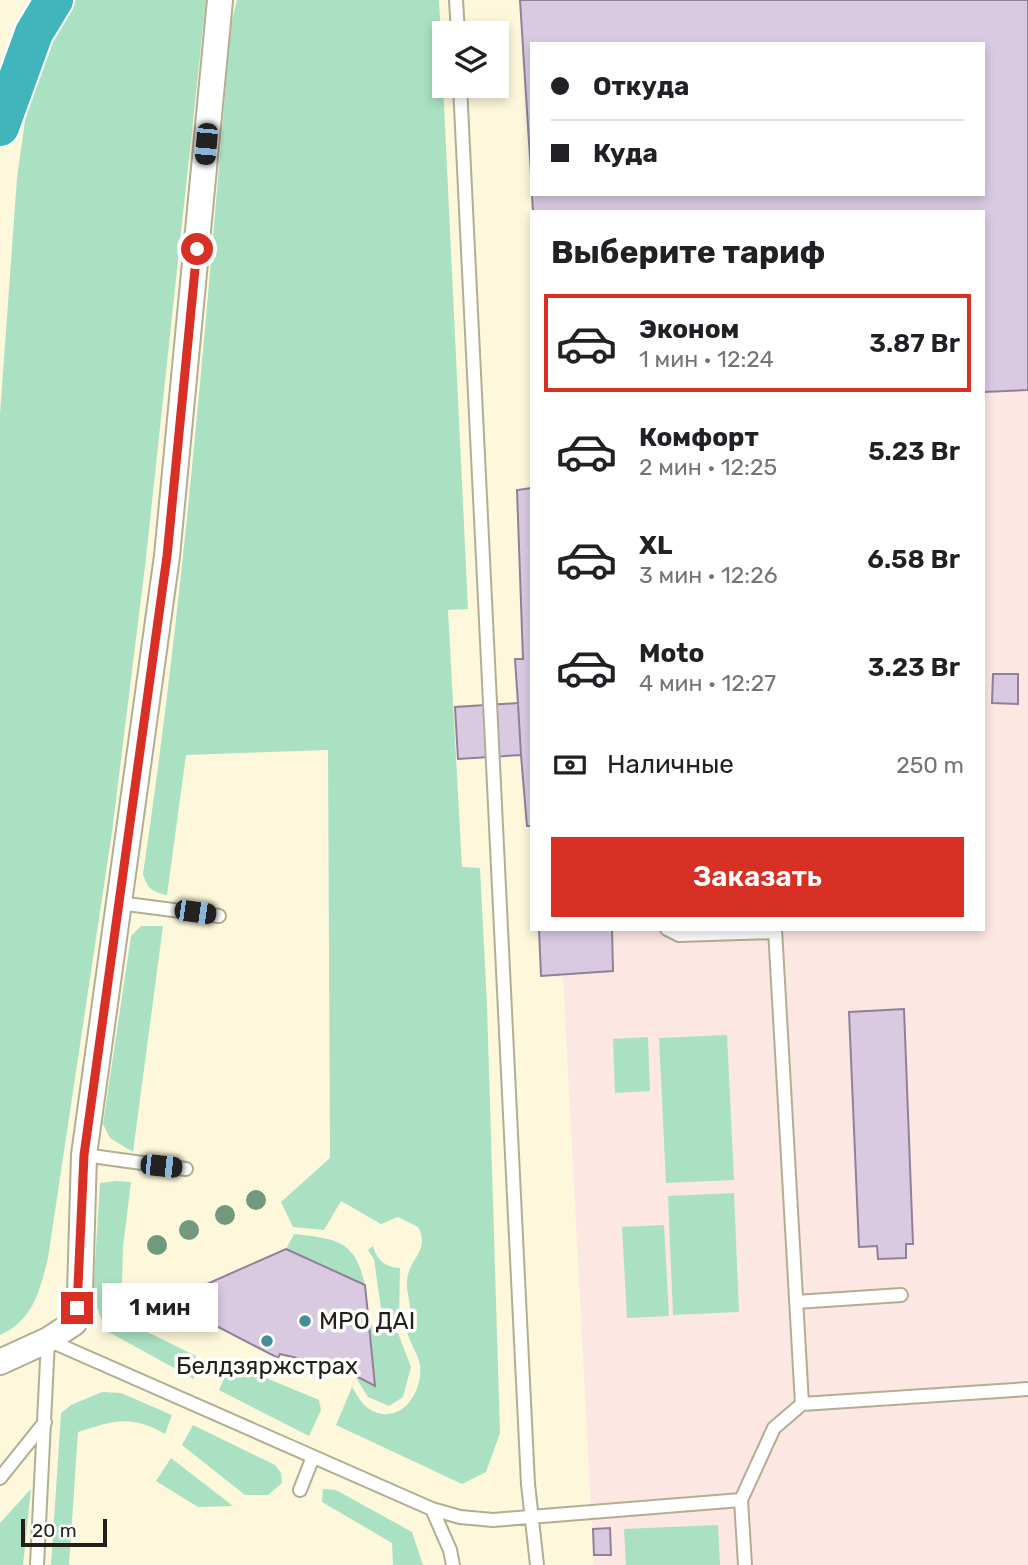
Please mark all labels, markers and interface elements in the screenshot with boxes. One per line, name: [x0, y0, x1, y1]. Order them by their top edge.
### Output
map controls: [432, 21, 509, 98]
button: layers: [432, 21, 509, 98]
text: Откуда: [593, 71, 689, 102]
car: [194, 122, 219, 166]
text: Куда: [593, 138, 658, 169]
route start: [181, 233, 213, 265]
text: Выберите тариф: [551, 233, 825, 271]
icon: car: [555, 312, 618, 375]
text: Эконом: [639, 314, 739, 345]
text: 3.87 Br: [869, 328, 960, 359]
text: 1 мин · 12:24: [639, 345, 774, 373]
icon: car: [555, 420, 618, 483]
text: Комфорт: [639, 422, 759, 453]
text: 5.23 Br: [868, 436, 960, 467]
text: 2 мин · 12:25: [639, 453, 777, 481]
icon: car: [555, 528, 618, 591]
text: XL: [639, 530, 672, 561]
text: 6.58 Br: [867, 544, 960, 575]
text: 3 мин · 12:26: [639, 561, 778, 589]
icon: car: [555, 636, 618, 699]
text: Moto: [639, 638, 704, 669]
text: 3.23 Br: [868, 652, 960, 683]
text: 4 мин · 12:27: [639, 669, 776, 697]
icon: cash: [551, 746, 589, 784]
text: Наличные: [607, 749, 734, 780]
text: 250 m: [896, 751, 964, 779]
button: Заказать: [551, 837, 964, 917]
car: [173, 899, 218, 925]
car: [140, 1153, 183, 1179]
callout: 1 мин: [102, 1284, 217, 1332]
route end: [61, 1292, 93, 1324]
text: 1 мин: [129, 1293, 191, 1321]
place label: МРО ДАІ: [319, 1307, 415, 1335]
marker: МРО ДАІ: [297, 1313, 313, 1329]
marker: Белдзяржстрах: [259, 1333, 275, 1349]
place label: Белдзяржстрах: [176, 1352, 358, 1380]
scale bar: [21, 1516, 107, 1548]
text: 20 m: [32, 1519, 77, 1542]

